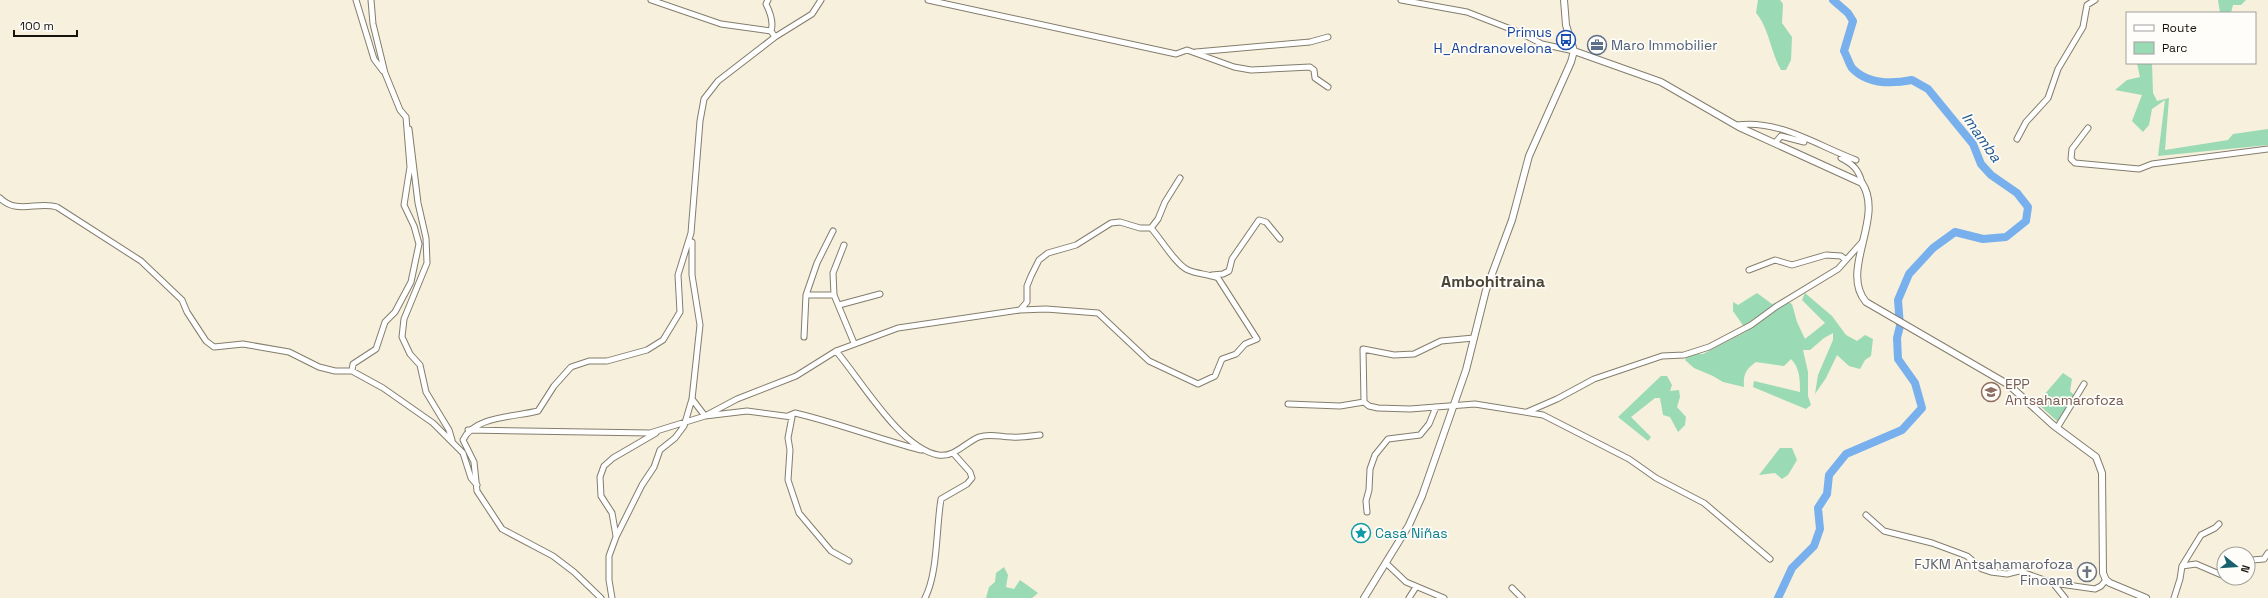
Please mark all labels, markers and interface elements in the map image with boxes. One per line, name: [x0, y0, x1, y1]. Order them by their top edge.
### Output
scale bar: [14, 12, 77, 38]
legend: [2126, 12, 2256, 64]
text: 100 m: [20, 18, 54, 34]
text: Route: [2162, 20, 2197, 36]
place label: Primus H_Andranovelona: [1433, 23, 1552, 57]
bus stop icon: Primus H_Andranovelona: [1555, 29, 1577, 51]
office icon: Maro Immobilier: [1586, 34, 1608, 56]
place label: Maro Immobilier: [1611, 36, 1717, 54]
text: Parc: [2162, 40, 2187, 56]
water label: Imamba: [1958, 108, 2006, 166]
district label: Ambohitraina: [1441, 271, 1545, 292]
place label: EPP Antsahamarofoza: [2005, 375, 2124, 409]
school or university icon: EPP Antsahamarofoza: [1980, 381, 2002, 403]
place icon: Casa Niñas: [1350, 522, 1372, 544]
place label: Casa Niñas: [1375, 524, 1448, 542]
north arrow: [2216, 546, 2256, 586]
place label: FJKM Antsahamarofoza Finoana: [1914, 555, 2073, 589]
church icon: FJKM Antsahamarofoza Finoana: [2076, 561, 2098, 583]
text: N: [2238, 563, 2253, 574]

